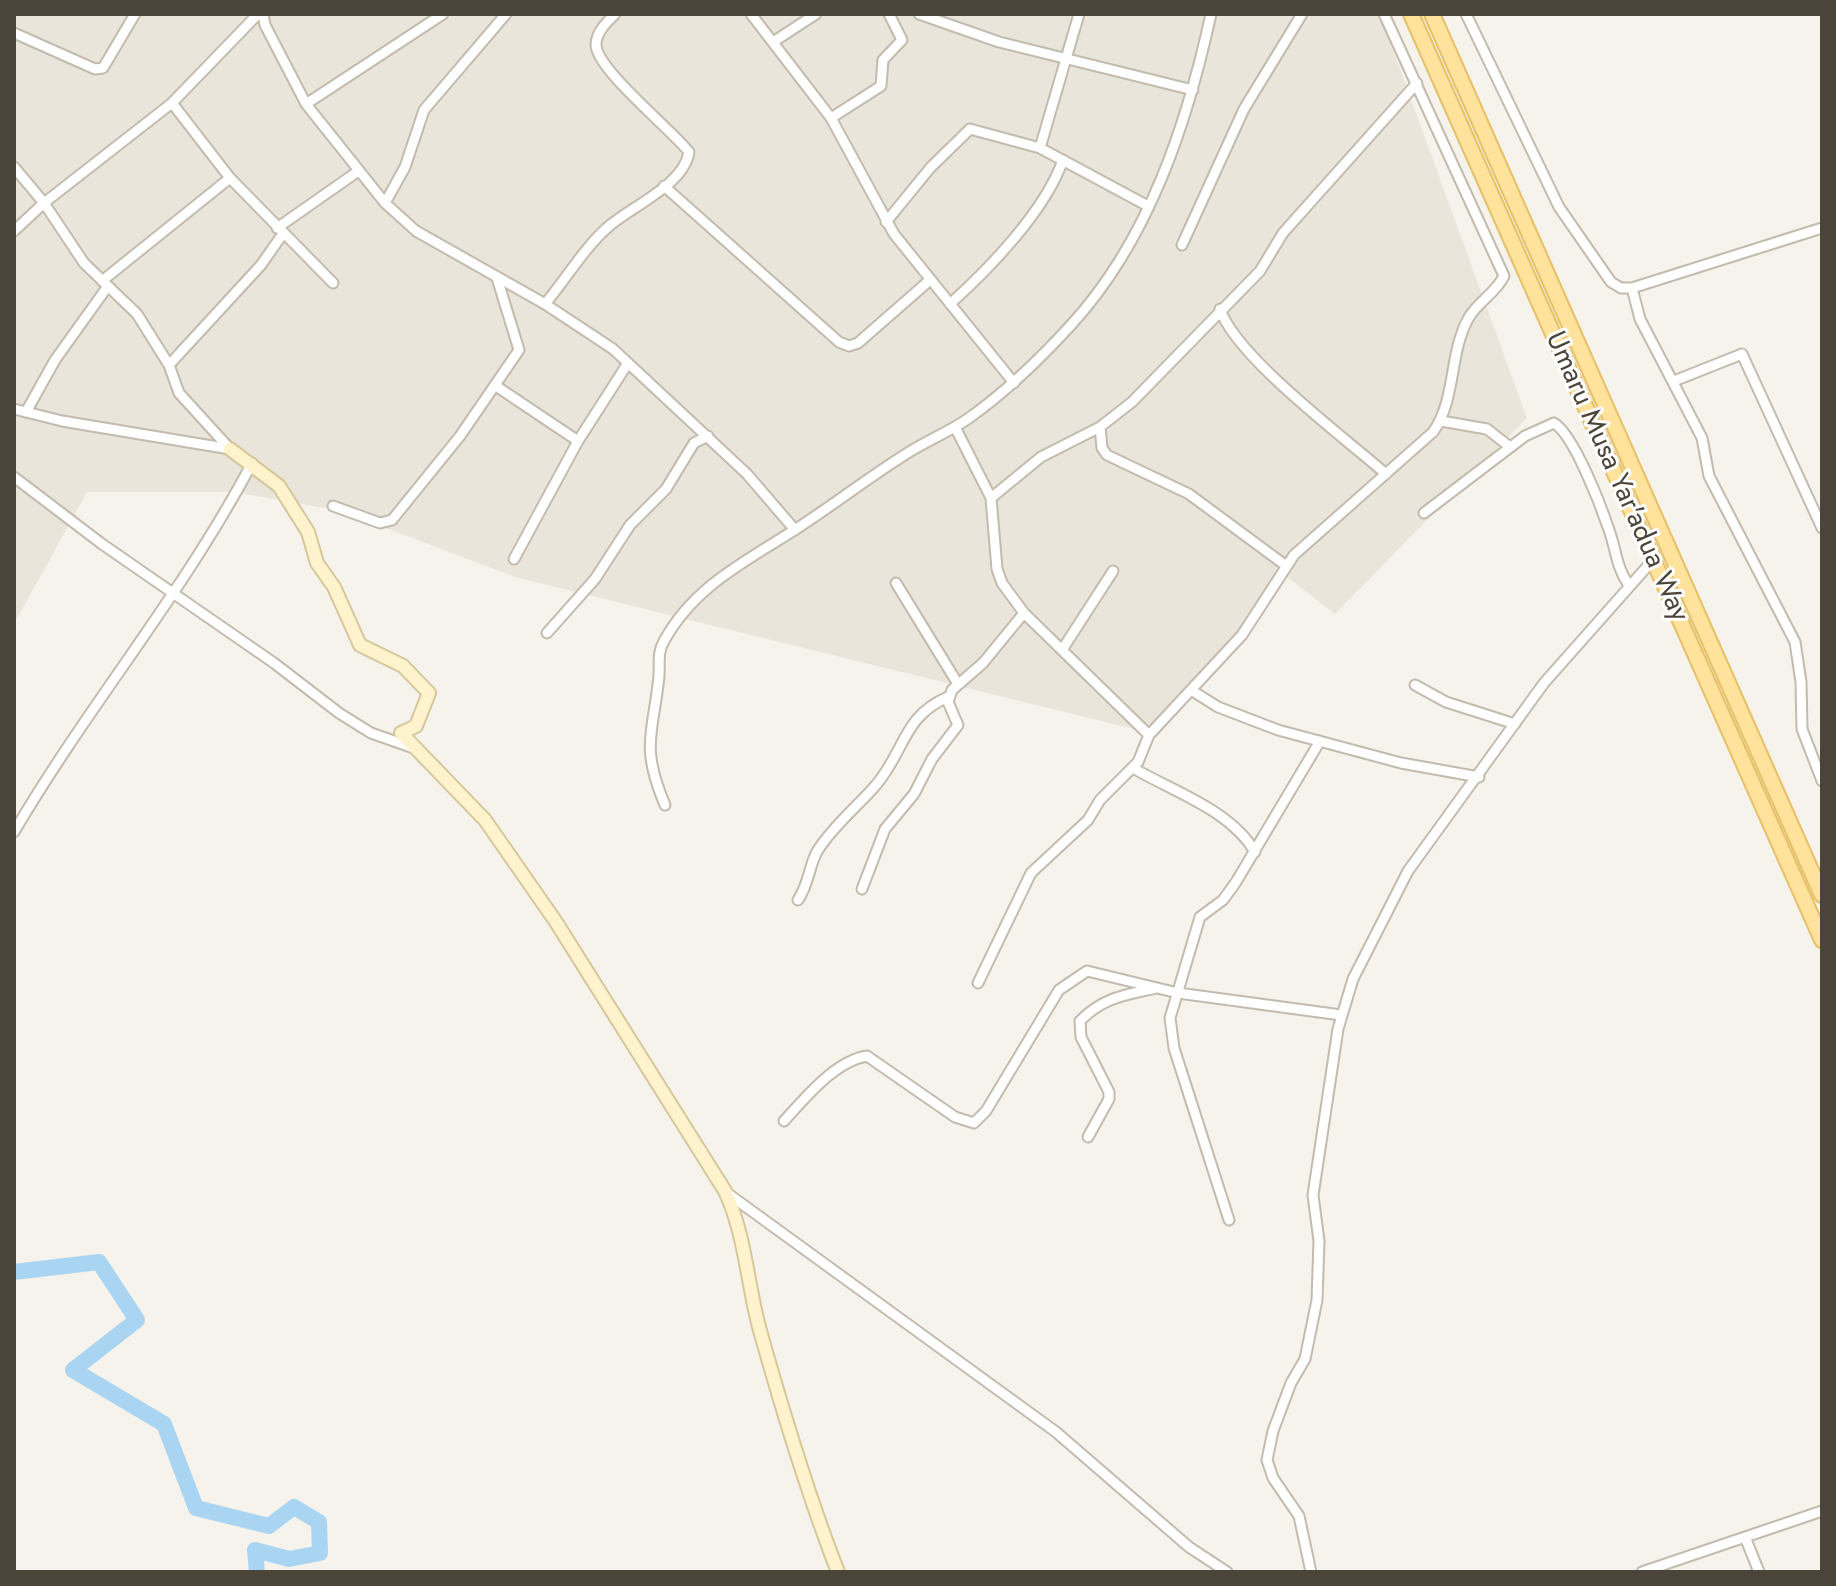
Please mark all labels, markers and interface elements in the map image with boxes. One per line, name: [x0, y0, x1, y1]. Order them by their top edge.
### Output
street label: Umaru Musa Yar'adua Way: [1537, 327, 1695, 627]

